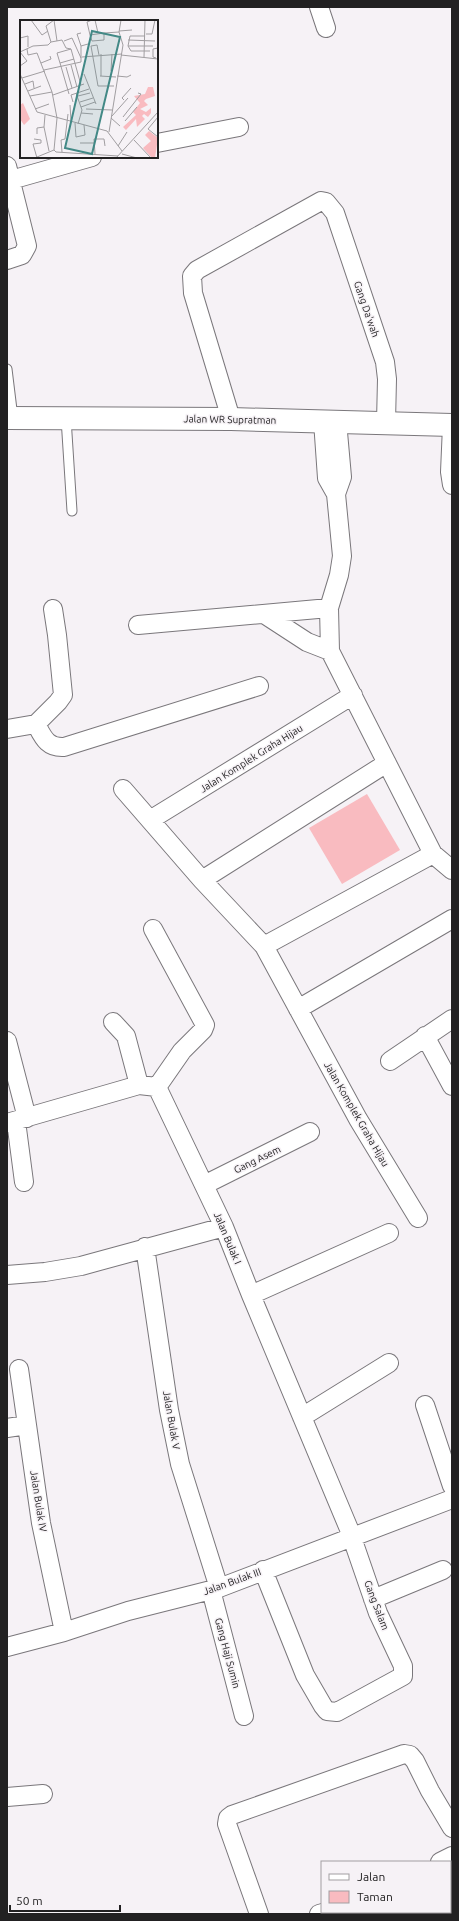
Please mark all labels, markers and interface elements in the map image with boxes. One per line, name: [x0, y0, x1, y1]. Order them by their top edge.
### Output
inset map: [20, 20, 158, 158]
street label: Gang Da'wah: [352, 280, 381, 339]
street label: Jalan WR Supratman: [184, 413, 276, 426]
street label: Jalan Komplek Graha Hijau: [198, 722, 305, 795]
street label: Jalan Komplek Graha Hijau: [322, 1060, 391, 1169]
street label: Gang Asem: [232, 1143, 282, 1175]
street label: Jalan Bulak I: [212, 1210, 243, 1266]
street label: Jalan Bulak V: [161, 1390, 182, 1451]
street label: Jalan Bulak IV: [28, 1470, 49, 1533]
street label: Jalan Bulak III: [202, 1566, 263, 1597]
street label: Gang Salam: [362, 1579, 391, 1632]
street label: Gang Haji Sumin: [213, 1617, 242, 1690]
legend: [321, 1861, 451, 1913]
text: Jalan: [357, 1870, 385, 1883]
scale bar: [10, 1887, 120, 1913]
text: Taman: [357, 1890, 393, 1903]
text: 50 m: [16, 1894, 43, 1907]

